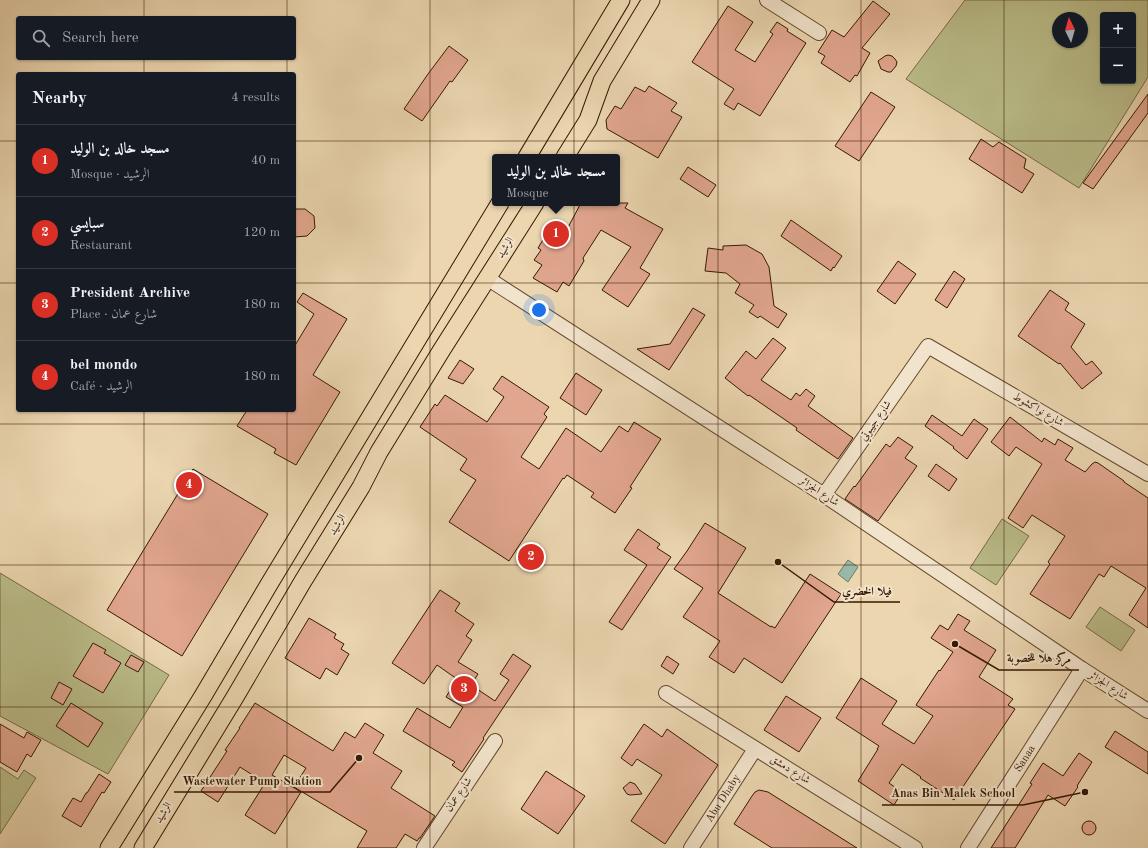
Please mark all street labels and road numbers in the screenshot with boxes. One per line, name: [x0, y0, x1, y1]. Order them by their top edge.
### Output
street label: الرشيد: [495, 235, 517, 260]
street label: شارع نواكشوط: [1009, 390, 1066, 431]
street label: شارع جيبوتي: [857, 398, 896, 445]
street label: شارع الجزائر: [795, 475, 841, 511]
street label: الرشيد: [327, 512, 349, 537]
street label: شارع الجزائر: [1084, 669, 1130, 705]
street label: Sanaa: [1012, 743, 1038, 774]
street label: شارع دمشق: [767, 754, 812, 789]
street label: Abu Dhaby: [704, 772, 743, 824]
street label: شارع عمان: [444, 776, 477, 816]
street label: الرشيد: [153, 800, 175, 825]

